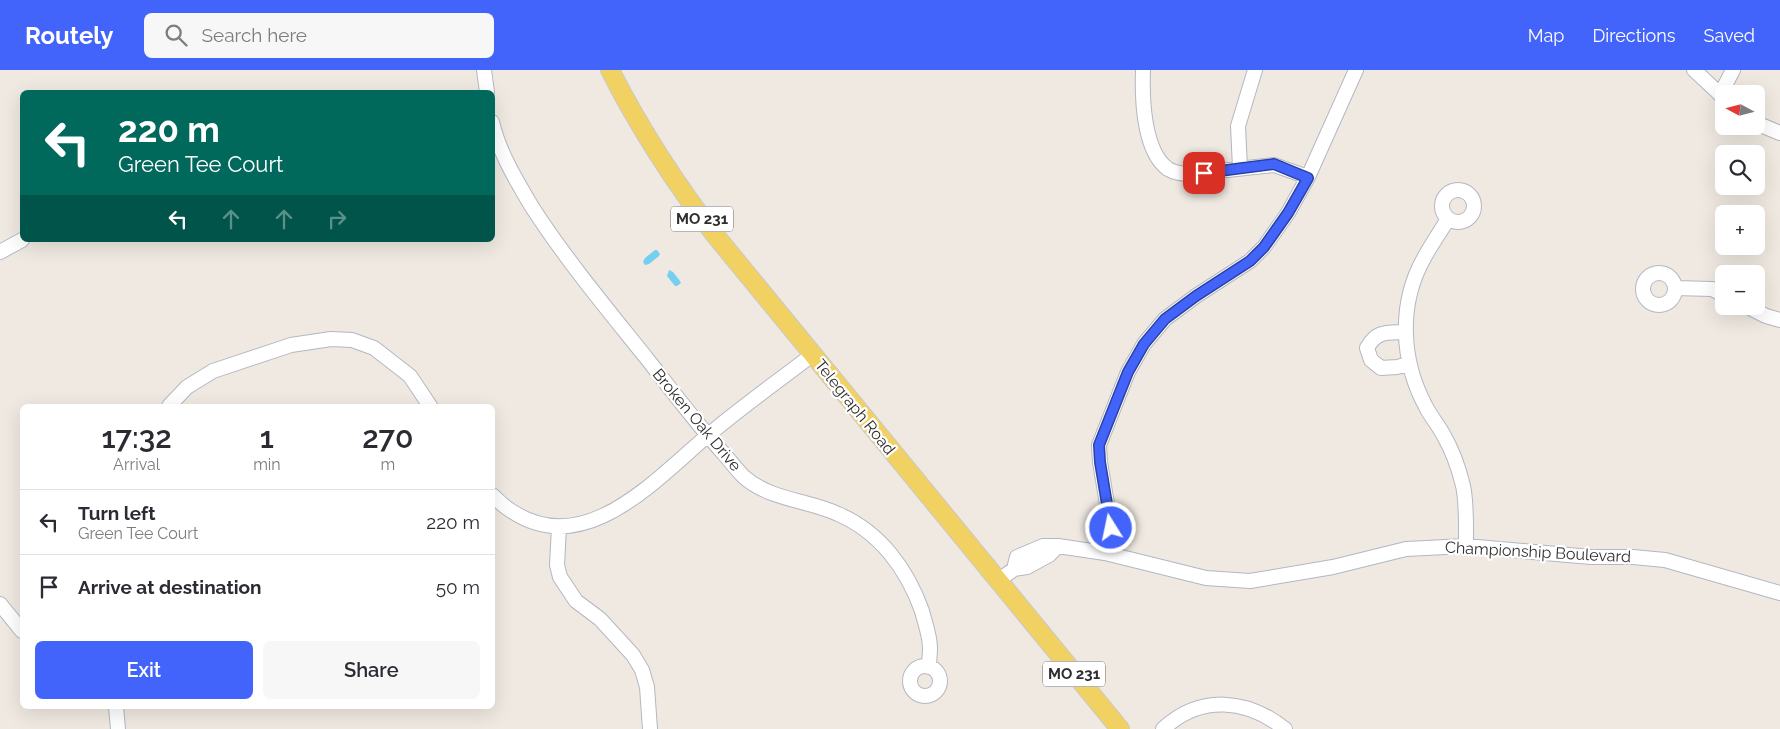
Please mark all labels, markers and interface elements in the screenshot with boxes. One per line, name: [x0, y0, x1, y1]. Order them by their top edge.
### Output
search box: [144, 13, 494, 58]
text: Routely: [25, 21, 114, 50]
icon: search: [162, 21, 190, 49]
text: Search here: [202, 24, 307, 46]
text: Map: [1528, 25, 1564, 46]
text: Directions: [1592, 25, 1676, 46]
text: Saved: [1704, 25, 1755, 46]
north arrow: [1715, 85, 1765, 135]
map controls: [1715, 85, 1765, 315]
text: 220 m: [118, 109, 220, 150]
icon: left: [35, 110, 100, 175]
button: search: [1715, 145, 1765, 195]
text: Green Tee Court: [118, 151, 283, 177]
pin: [1183, 152, 1225, 194]
icon: arrive: [1190, 159, 1218, 187]
icon: left: [164, 205, 192, 233]
icon: ahead: [217, 205, 245, 233]
icon: ahead: [270, 205, 298, 233]
icon: right: [323, 205, 351, 233]
button: +: [1715, 205, 1765, 255]
road number: MO 231: [671, 206, 733, 232]
button: −: [1715, 265, 1765, 315]
street label: Telegraph Road: [811, 356, 899, 458]
street label: Broken Oak Drive: [649, 365, 745, 475]
text: 17:32: [101, 420, 172, 455]
text: 1: [260, 420, 274, 455]
text: 270: [362, 420, 413, 455]
text: Arrival: [113, 455, 160, 474]
text: min: [253, 455, 281, 474]
text: m: [380, 455, 395, 474]
position arrow: [1084, 501, 1136, 553]
text: Turn left: [78, 502, 155, 524]
icon: left: [35, 508, 63, 536]
text: 220 m: [426, 511, 480, 533]
text: Green Tee Court: [78, 524, 198, 543]
street label: Championship Boulevard: [1445, 538, 1631, 566]
icon: arrive: [35, 573, 63, 601]
text: Arrive at destination: [78, 576, 262, 598]
text: 50 m: [436, 576, 480, 598]
button: Exit: [35, 641, 253, 699]
button: Share: [263, 641, 480, 699]
road number: MO 231: [1043, 662, 1105, 686]

